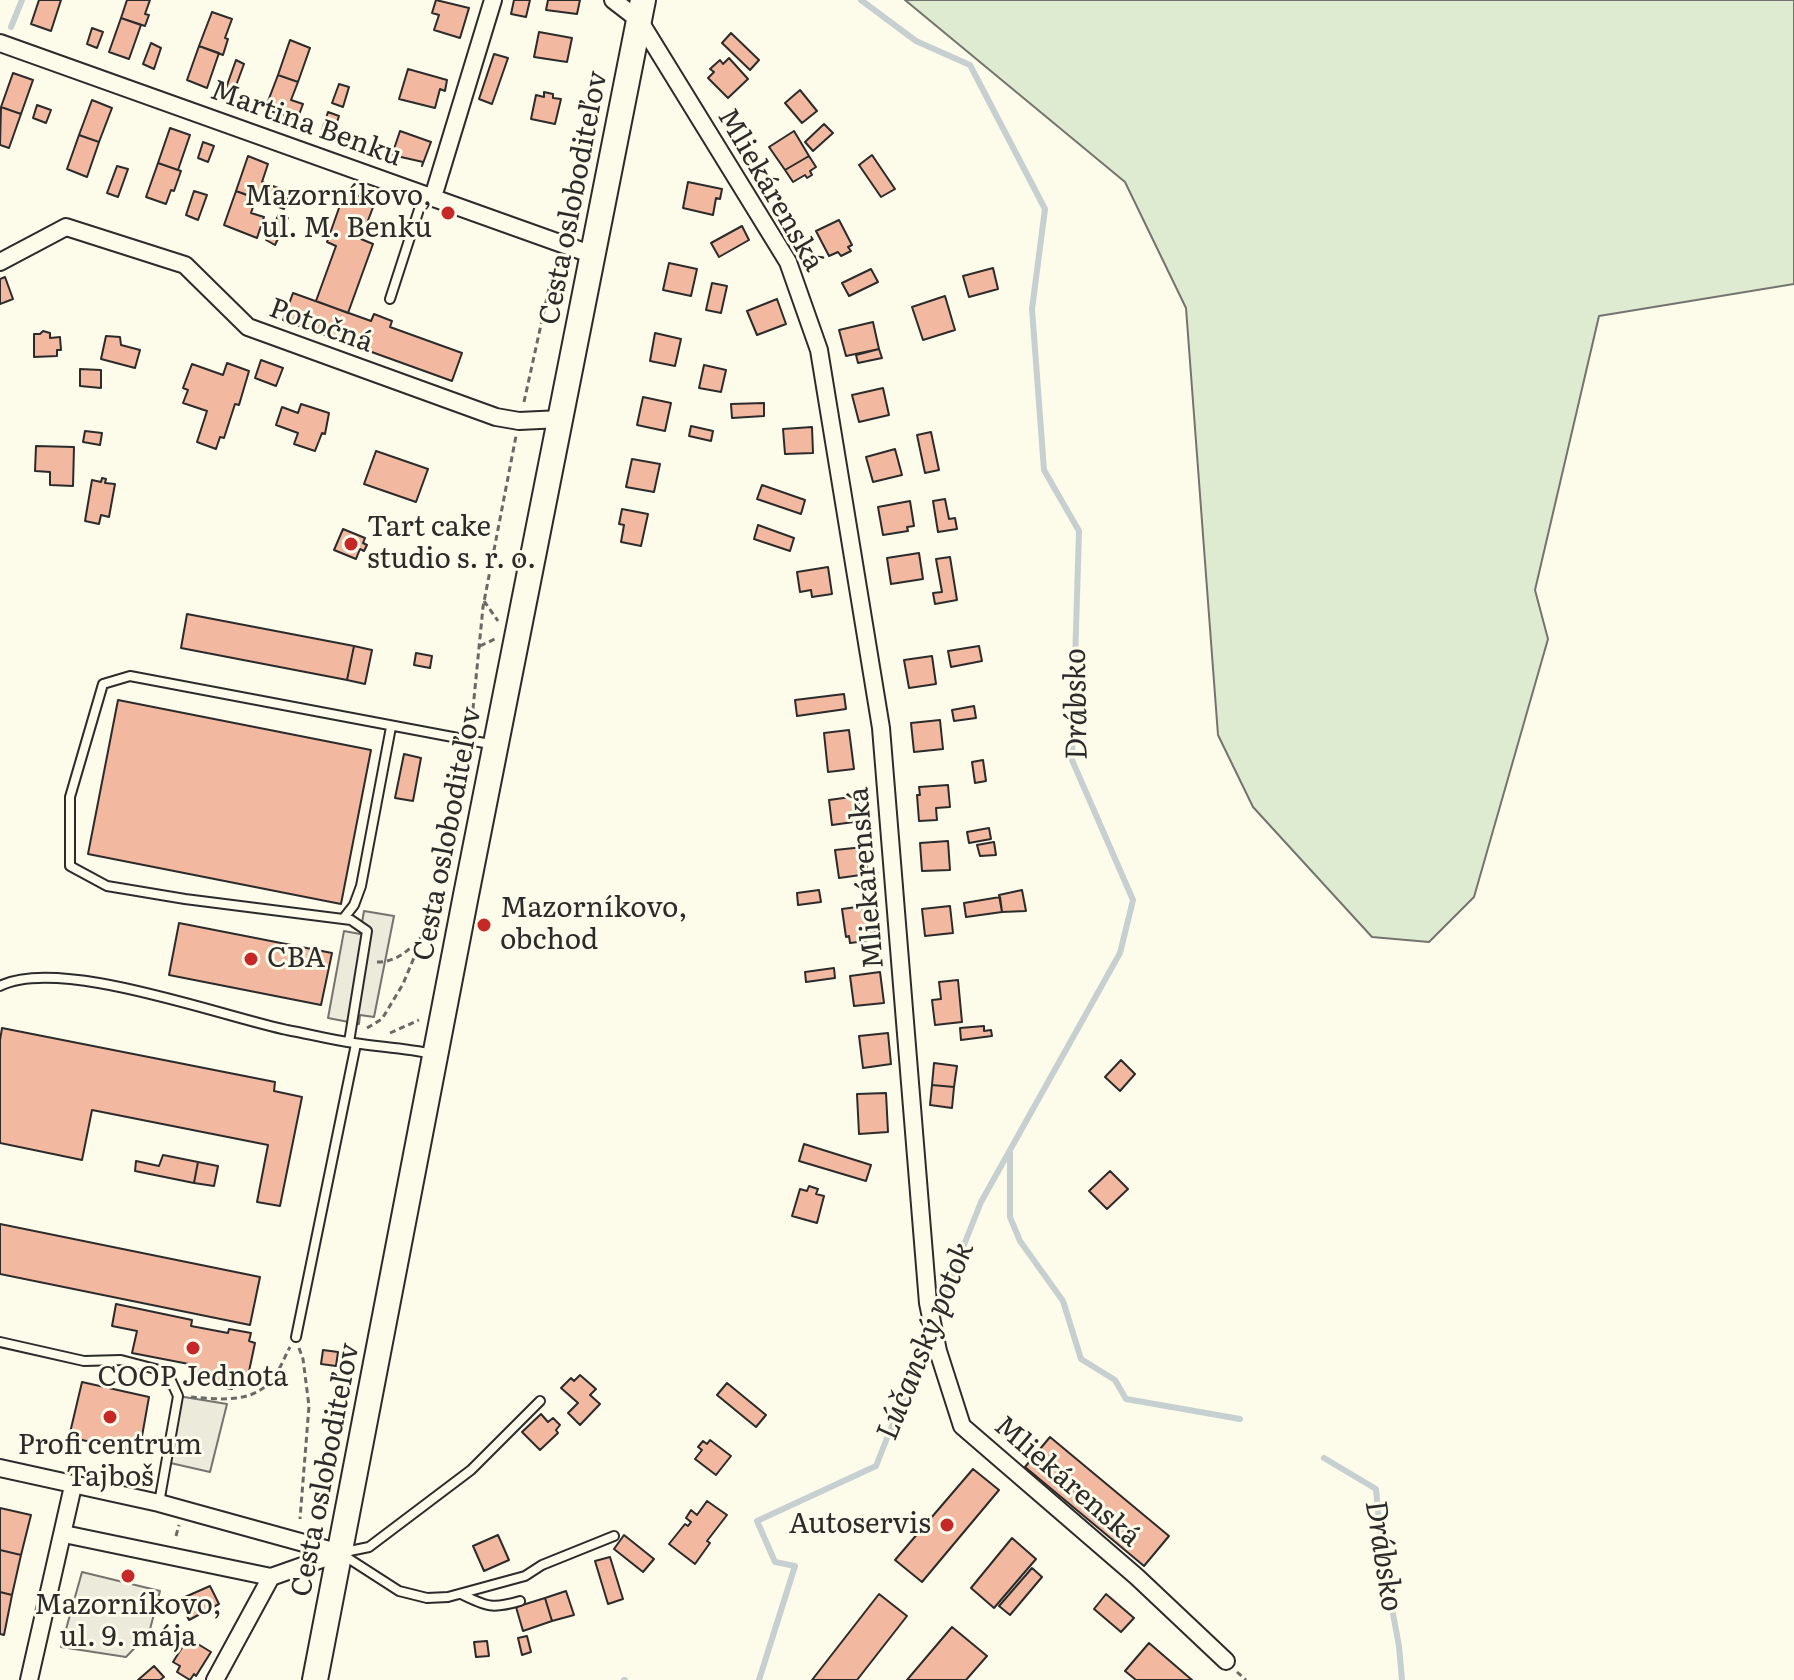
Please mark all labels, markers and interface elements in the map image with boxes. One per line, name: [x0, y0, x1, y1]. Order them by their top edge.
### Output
street label: Cesta osloboditeľov: [533, 68, 615, 328]
street label: Martina Benku: [206, 74, 406, 174]
street label: Mliekárenská: [710, 103, 830, 277]
place label: Mazorníkovo, ul. M. Benku: [245, 180, 432, 246]
marker: Mazorníkovo, ul. M. Benku: [439, 204, 457, 222]
street label: Potočná: [264, 292, 378, 360]
place label: Tart cake studio s. r. o.: [367, 511, 536, 577]
marker: Tart cake studio s. r. o.: [342, 535, 360, 553]
water label: Drábsko: [1058, 648, 1096, 760]
street label: Cesta osloboditeľov: [407, 704, 489, 964]
street label: Mliekárenská: [842, 786, 892, 970]
place label: Mazorníkovo, obchod: [500, 892, 687, 958]
marker: Mazorníkovo, obchod: [475, 916, 493, 934]
place label: CBA: [267, 942, 325, 976]
marker: CBA: [242, 950, 260, 968]
water label: Lúčanský potok: [870, 1237, 982, 1445]
marker: COOP Jednota: [184, 1339, 202, 1357]
street label: Cesta osloboditeľov: [285, 1340, 367, 1600]
place label: COOP Jednota: [98, 1361, 288, 1395]
marker: Profi centrum Tajboš: [101, 1408, 119, 1426]
street label: Mliekárenská: [987, 1410, 1147, 1554]
place label: Profi centrum Tajboš: [18, 1429, 202, 1495]
water label: Drábsko: [1356, 1498, 1410, 1614]
place label: Autoservis: [789, 1508, 931, 1542]
marker: Autoservis: [938, 1516, 956, 1534]
marker: Mazorníkovo, ul. 9. mája: [119, 1567, 137, 1585]
place label: Mazorníkovo, ul. 9. mája: [34, 1589, 222, 1655]

